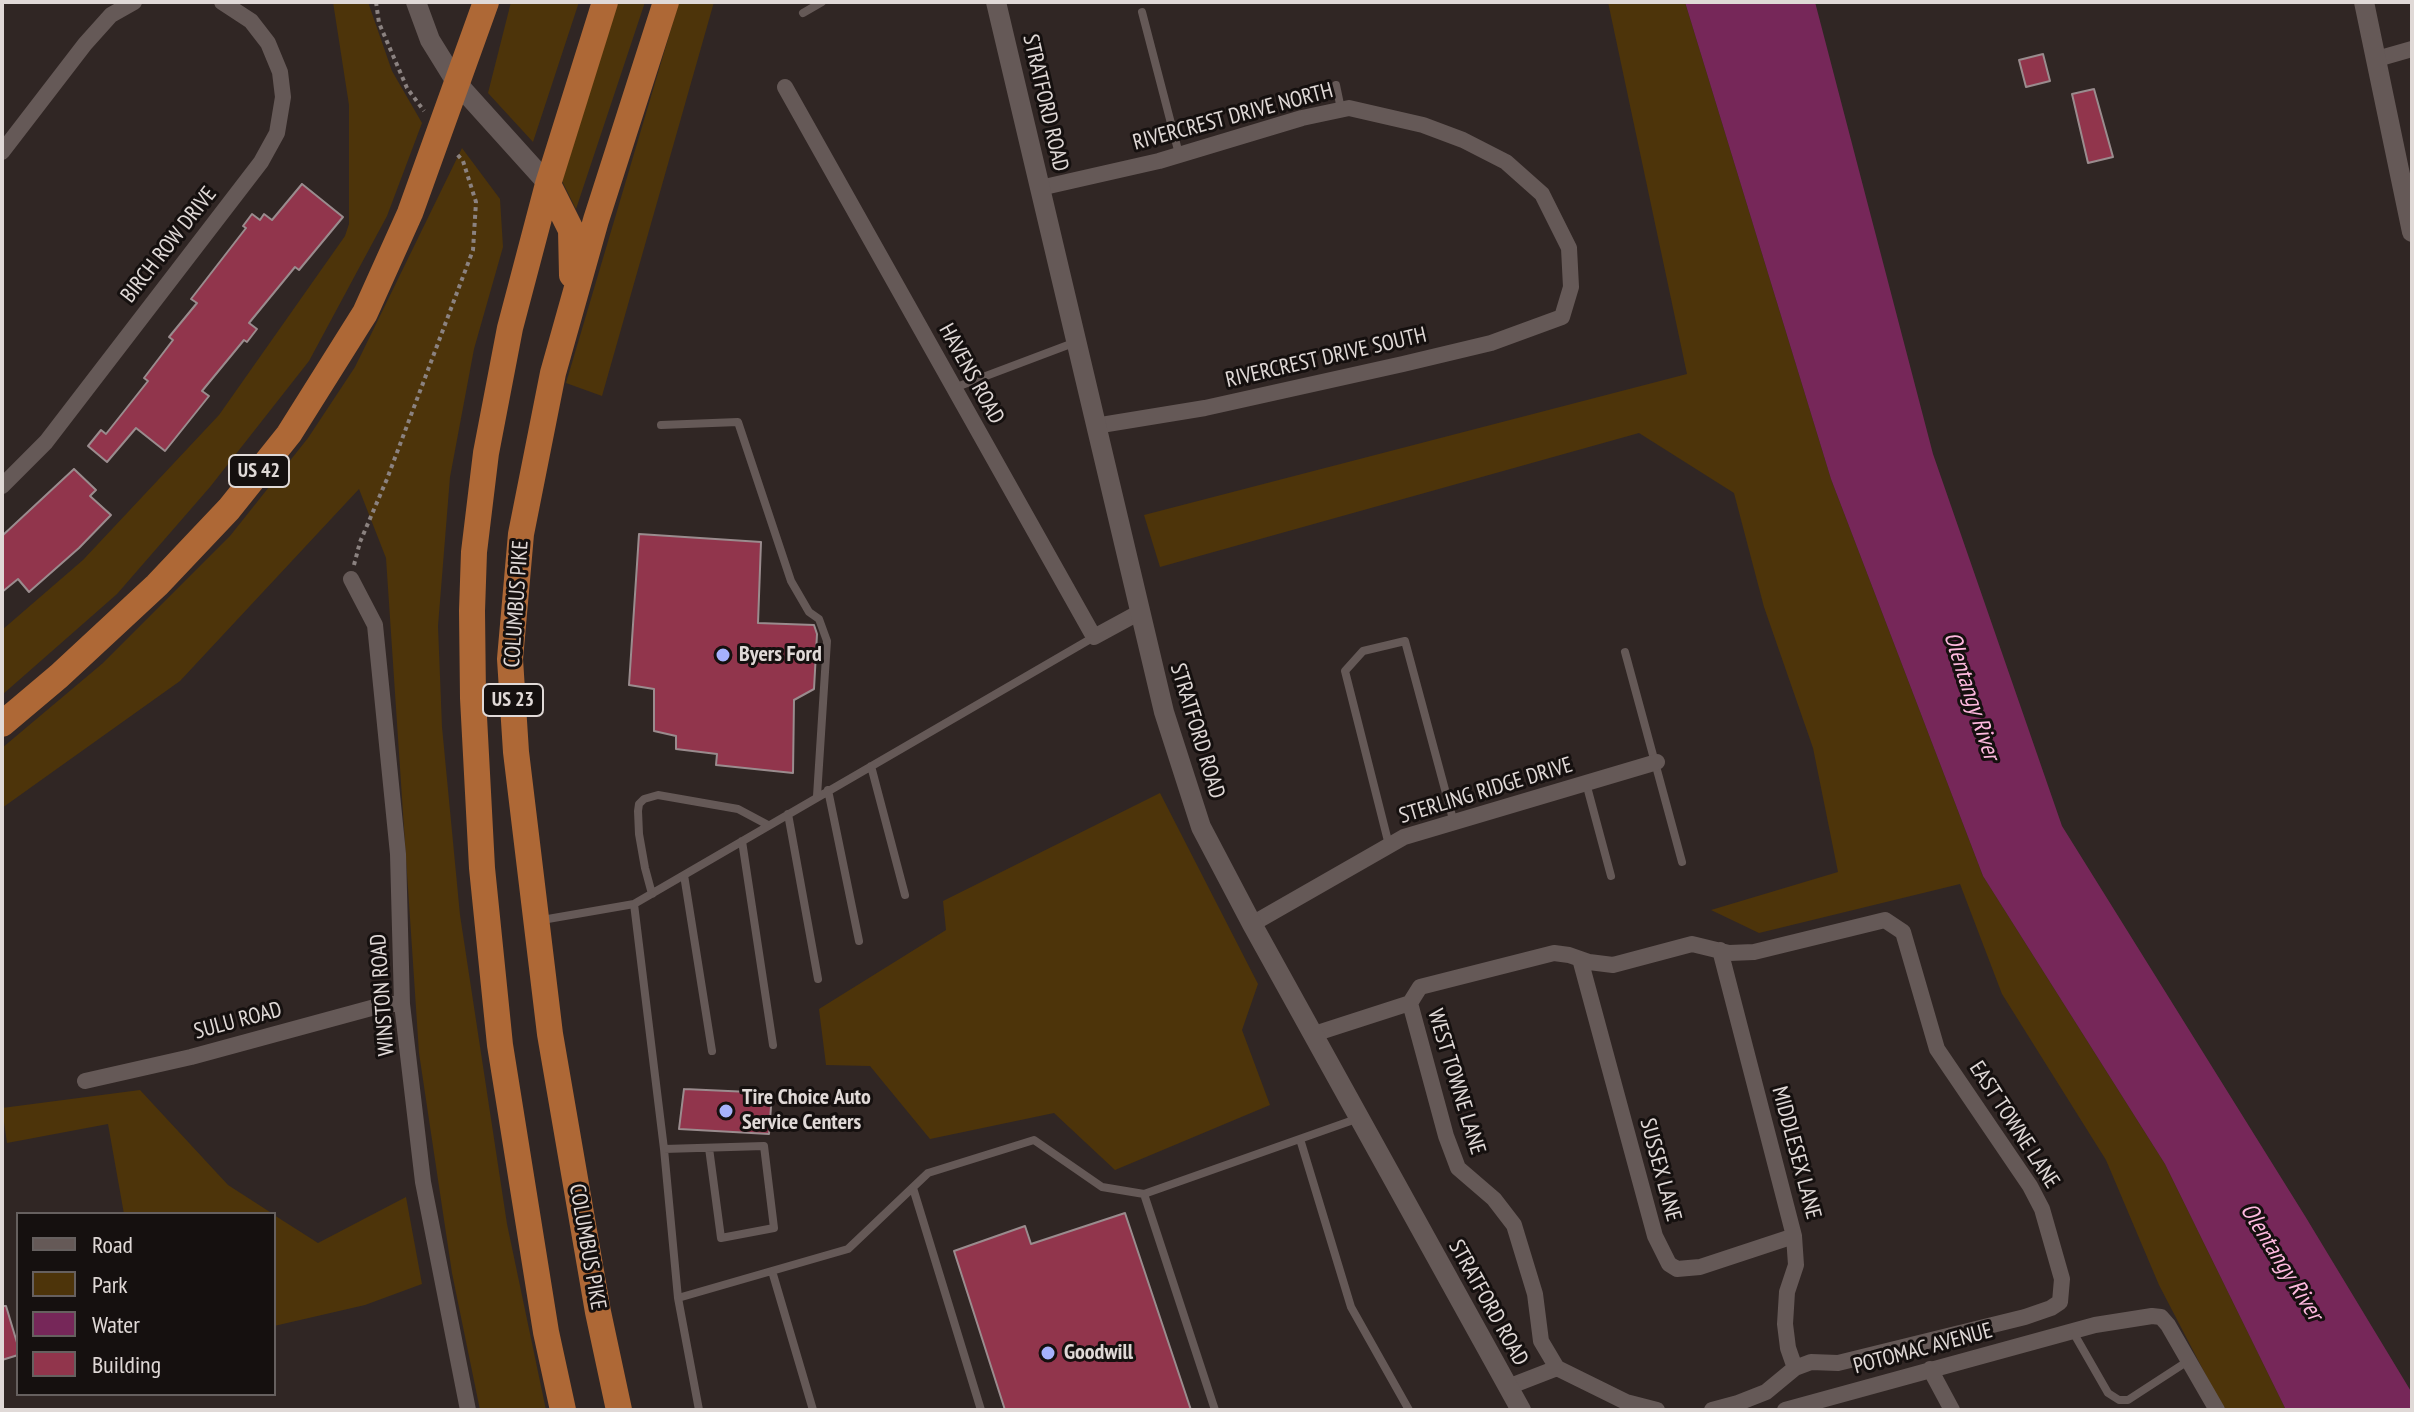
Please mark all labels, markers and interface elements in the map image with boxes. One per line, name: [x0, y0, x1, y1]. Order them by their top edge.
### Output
street label: STRATFORD ROAD: [1016, 32, 1074, 174]
street label: RIVERCREST DRIVE NORTH: [1130, 78, 1336, 156]
street label: BIRCH ROW DRIVE: [116, 182, 222, 308]
street label: HAVENS ROAD: [933, 319, 1009, 429]
street label: RIVERCREST DRIVE SOUTH: [1223, 322, 1429, 394]
road number: US 42: [229, 455, 289, 487]
street label: COLUMBUS PIKE: [499, 539, 535, 669]
water label: Olentangy River: [1937, 628, 2005, 764]
place label: Byers Ford: [739, 642, 822, 668]
marker: Byers Ford: [714, 646, 732, 664]
street label: STRATFORD ROAD: [1164, 660, 1230, 802]
road number: US 23: [483, 684, 543, 716]
street label: STERLING RIDGE DRIVE: [1396, 752, 1576, 830]
street label: WINSTON ROAD: [366, 933, 400, 1057]
street label: SULU ROAD: [191, 997, 285, 1045]
street label: WEST TOWNE LANE: [1421, 1006, 1491, 1158]
street label: EAST TOWNE LANE: [1963, 1057, 2065, 1193]
street label: MIDDLESEX LANE: [1766, 1084, 1826, 1222]
place label: Tire Choice Auto Service Centers: [742, 1085, 871, 1136]
marker: Tire Choice Auto Service Centers: [717, 1102, 735, 1120]
street label: SUSSEX LANE: [1634, 1116, 1686, 1224]
street label: COLUMBUS PIKE: [563, 1182, 611, 1312]
water label: Olentangy River: [2234, 1198, 2328, 1326]
legend: [16, 1212, 276, 1396]
text: Road: [92, 1229, 133, 1260]
street label: STRATFORD ROAD: [1443, 1235, 1533, 1371]
text: Park: [92, 1269, 128, 1300]
text: Water: [92, 1309, 140, 1340]
street label: POTOMAC AVENUE: [1851, 1318, 1995, 1380]
place label: Goodwill: [1064, 1340, 1133, 1366]
marker: Goodwill: [1039, 1344, 1057, 1362]
text: Building: [92, 1349, 161, 1380]

